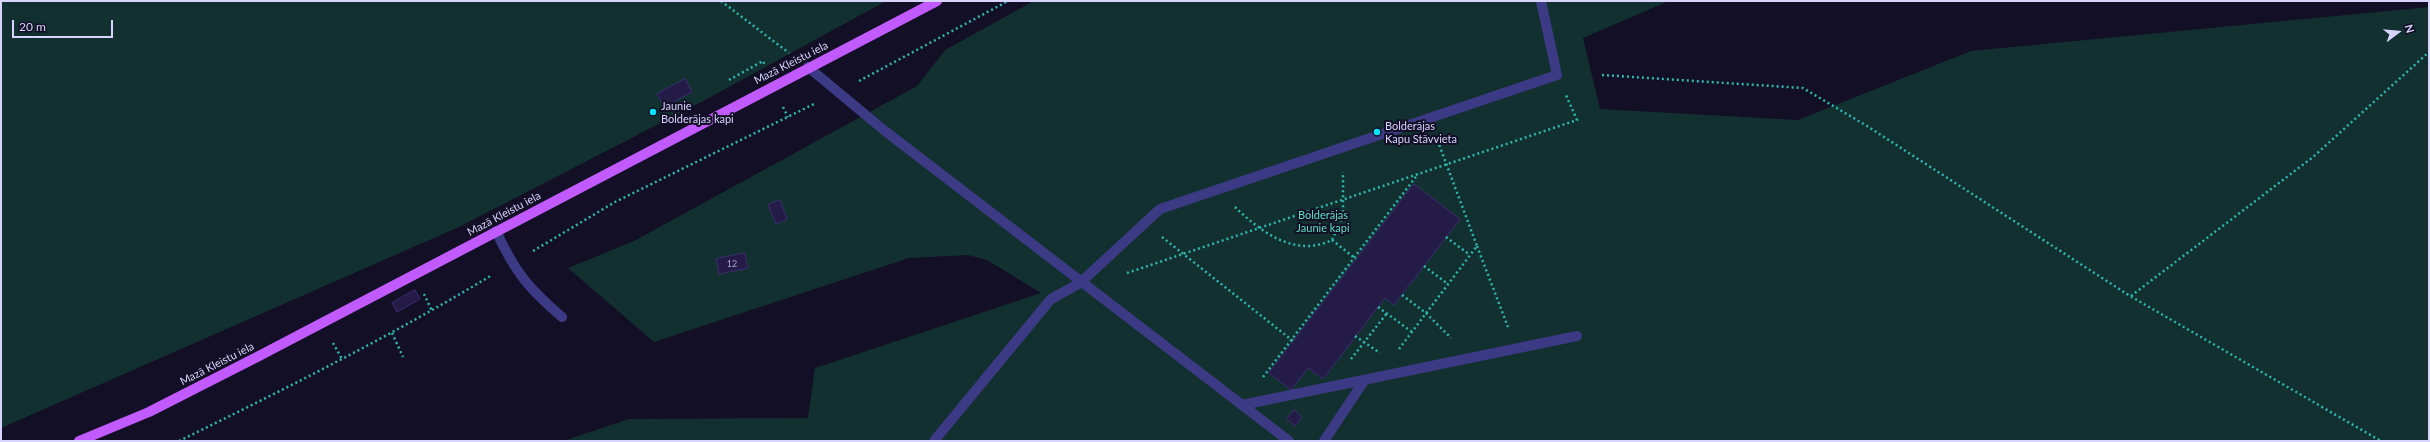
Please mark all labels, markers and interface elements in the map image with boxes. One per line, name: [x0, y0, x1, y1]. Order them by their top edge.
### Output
scale bar: [14, 12, 115, 38]
north arrow: [2378, 12, 2418, 52]
text: 20 m: [19, 19, 46, 34]
text: N: [2403, 23, 2417, 34]
street label: Mazā Kleistu iela: [752, 39, 830, 87]
place label: Jaunie Bolderājas kapi: [661, 99, 734, 125]
marker: Jaunie Bolderājas kapi: [648, 107, 658, 117]
place label: Bolderājas Kapu Stāvvieta: [1385, 119, 1457, 145]
marker: Bolderājas Kapu Stāvvieta: [1372, 127, 1382, 137]
street label: Mazā Kleistu iela: [465, 189, 543, 239]
park label: Bolderājas Jaunie kapi: [1296, 208, 1350, 234]
house number: 12: [727, 259, 737, 269]
street label: Mazā Kleistu iela: [178, 340, 256, 388]

